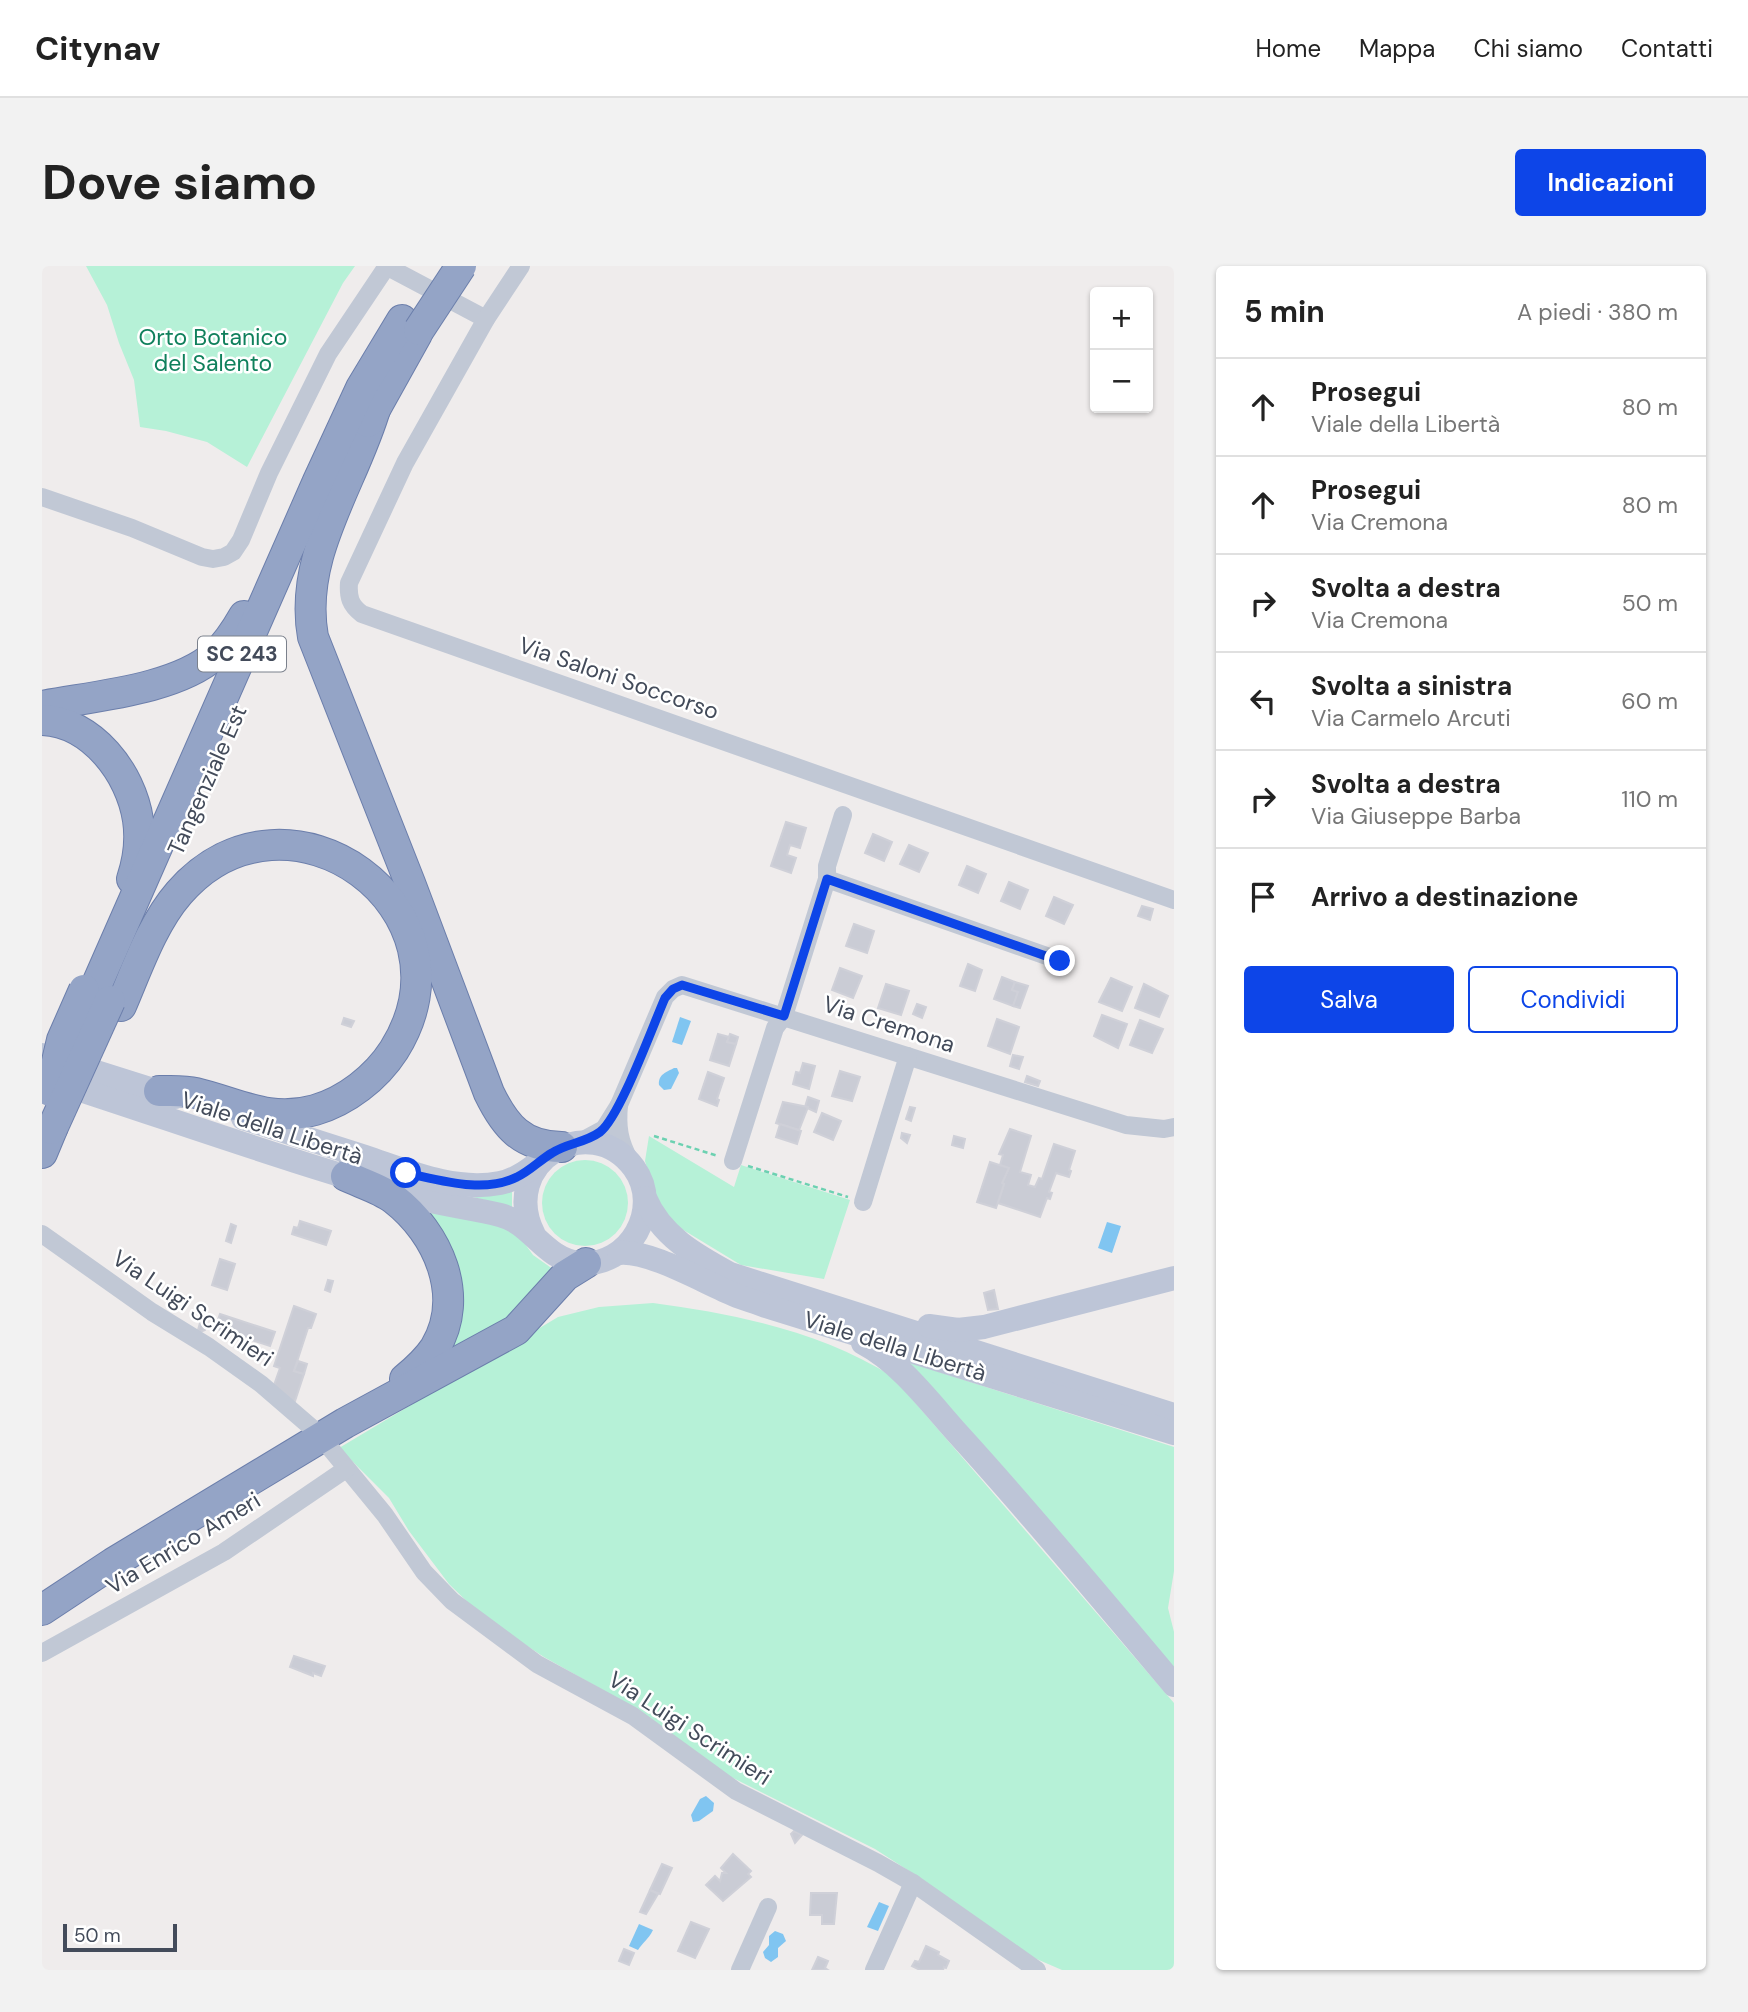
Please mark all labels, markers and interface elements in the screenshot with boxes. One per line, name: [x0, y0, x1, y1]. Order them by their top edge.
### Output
text: Citynav: [35, 27, 160, 70]
text: Home: [1255, 33, 1321, 64]
text: Mappa: [1359, 33, 1435, 64]
text: Chi siamo: [1473, 33, 1583, 64]
text: Contatti: [1621, 33, 1713, 64]
button: Indicazioni: [1515, 149, 1706, 216]
text: Dove siamo: [42, 150, 317, 214]
map controls: [1090, 287, 1153, 413]
button: +: [1090, 287, 1153, 350]
text: 5 min: [1244, 292, 1325, 331]
text: A piedi · 380 m: [1517, 297, 1678, 327]
park label: Orto Botanico del Salento: [139, 322, 287, 378]
button: −: [1090, 350, 1153, 413]
text: Prosegui: [1311, 375, 1421, 409]
icon: ahead: [1244, 388, 1282, 426]
text: 80 m: [1622, 392, 1678, 422]
text: Viale della Libertà: [1311, 409, 1500, 439]
text: Prosegui: [1311, 473, 1421, 507]
icon: ahead: [1244, 486, 1282, 524]
text: 80 m: [1622, 490, 1678, 520]
text: Via Cremona: [1311, 507, 1448, 537]
text: Svolta a destra: [1311, 571, 1501, 605]
icon: right: [1244, 584, 1282, 622]
text: 50 m: [1622, 588, 1678, 618]
text: Via Cremona: [1311, 605, 1448, 635]
street label: Via Saloni Soccorso: [515, 630, 723, 726]
road number: SC 243: [198, 636, 286, 672]
text: Svolta a sinistra: [1311, 669, 1512, 703]
icon: left: [1244, 682, 1282, 720]
text: 60 m: [1621, 686, 1678, 716]
street label: Tangenziale Est: [160, 700, 254, 860]
text: Via Carmelo Arcuti: [1311, 703, 1511, 733]
text: Svolta a destra: [1311, 767, 1501, 801]
icon: right: [1244, 780, 1282, 818]
text: 110 m: [1621, 784, 1678, 814]
text: Via Giuseppe Barba: [1311, 801, 1521, 831]
icon: arrive: [1244, 878, 1282, 916]
text: Arrivo a destinazione: [1311, 880, 1578, 914]
route end: [1044, 945, 1075, 976]
button: Salva: [1244, 966, 1454, 1033]
button: Condividi: [1468, 966, 1678, 1033]
street label: Via Cremona: [819, 989, 959, 1059]
street label: Viale della Libertà: [177, 1084, 367, 1172]
route start: [390, 1157, 421, 1188]
street label: Via Luigi Scrimieri: [106, 1243, 280, 1373]
street label: Viale della Libertà: [800, 1304, 990, 1388]
street label: Via Enrico Ameri: [100, 1485, 266, 1601]
street label: Via Luigi Scrimieri: [603, 1664, 777, 1792]
scale bar: [63, 1921, 177, 1953]
text: 50 m: [74, 1923, 121, 1948]

